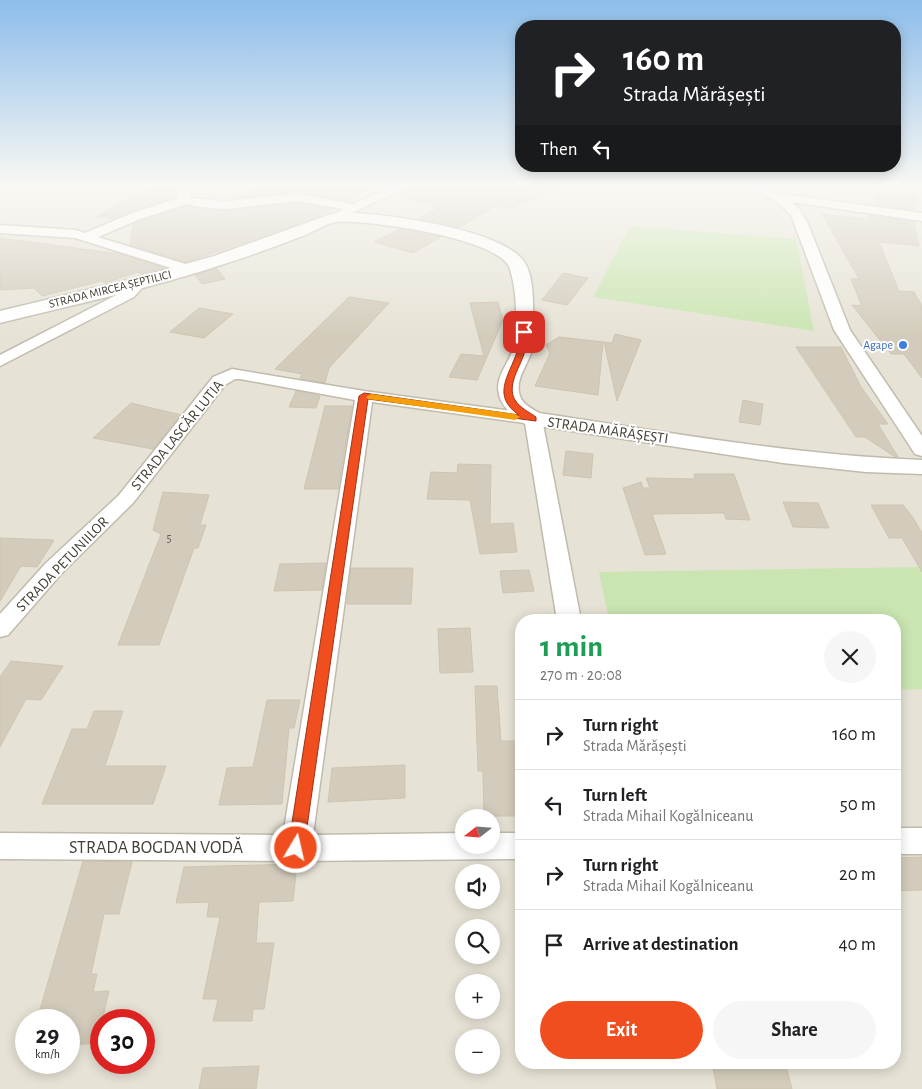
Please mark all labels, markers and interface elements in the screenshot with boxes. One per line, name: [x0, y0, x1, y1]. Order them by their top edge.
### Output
icon: right: [540, 40, 605, 105]
text: 160 m: [623, 42, 704, 77]
text: Strada Mărășești: [623, 83, 766, 105]
icon: left: [588, 135, 616, 163]
text: Then: [540, 140, 578, 159]
street label: STRADA MIRCEA ȘEPTILICI: [47, 268, 173, 312]
pin: [503, 311, 545, 353]
icon: arrive: [510, 318, 538, 346]
place label: Agape: [863, 339, 893, 351]
marker: Agape: [897, 339, 909, 351]
street label: STRADA LASCĂR LUTIA: [128, 377, 226, 493]
street label: STRADA MĂRĂȘEȘTI: [546, 414, 669, 447]
street label: STRADA PETUNIILOR: [13, 514, 111, 615]
house number: 5: [166, 532, 172, 544]
button: close: [824, 631, 876, 683]
text: 1 min: [540, 632, 603, 662]
text: 270 m · 20:08: [540, 667, 622, 683]
text: Turn right: [583, 716, 658, 735]
icon: right: [540, 721, 568, 749]
text: 160 m: [832, 725, 876, 744]
text: Strada Mărășești: [583, 738, 687, 754]
text: Turn left: [583, 786, 647, 805]
icon: left: [540, 791, 568, 819]
text: 50 m: [840, 795, 876, 814]
text: Strada Mihail Kogălniceanu: [583, 808, 754, 824]
north arrow: [455, 809, 500, 854]
map controls: [455, 809, 500, 1074]
position arrow: [269, 821, 321, 873]
street label: STRADA BOGDAN VODĂ: [69, 836, 244, 857]
text: Turn right: [583, 856, 658, 875]
icon: right: [540, 861, 568, 889]
button: sound: [455, 864, 500, 909]
text: 20 m: [839, 865, 876, 884]
text: Strada Mihail Kogălniceanu: [583, 878, 754, 894]
button: search: [455, 919, 500, 964]
icon: arrive: [540, 931, 568, 959]
text: Arrive at destination: [583, 935, 739, 954]
text: 40 m: [838, 935, 876, 954]
button: +: [455, 974, 500, 1019]
button: Exit: [540, 1001, 703, 1059]
button: Share: [713, 1001, 876, 1059]
speed limit sign: 30: [90, 1009, 155, 1074]
text: 29: [36, 1023, 59, 1048]
button: −: [455, 1029, 500, 1074]
text: km/h: [35, 1048, 60, 1060]

